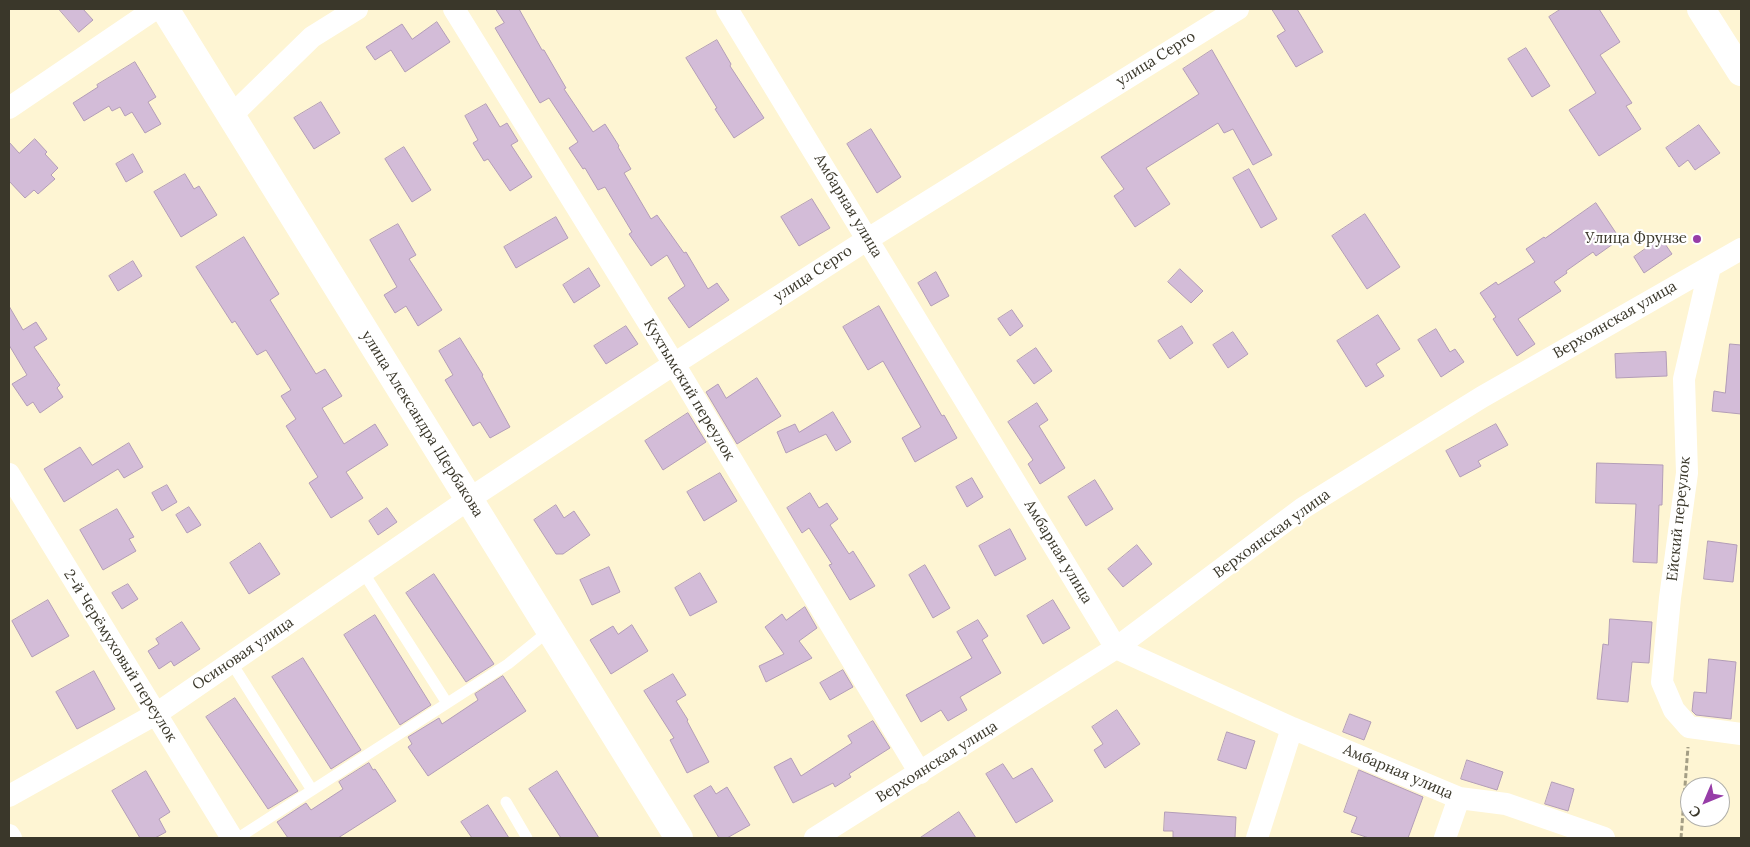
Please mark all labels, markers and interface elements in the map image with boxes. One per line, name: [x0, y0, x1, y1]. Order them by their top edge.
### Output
street label: улица Серго: [1113, 28, 1199, 90]
street label: Амбарная улица: [810, 151, 886, 261]
place label: Улица Фрунзе: [1585, 230, 1687, 248]
marker: Улица Фрунзе: [1691, 233, 1703, 245]
street label: улица Серго: [770, 242, 856, 306]
street label: Верхоянская улица: [1550, 277, 1680, 363]
street label: Кухтымский переулок: [640, 316, 738, 464]
street label: улица Александра Щербакова: [357, 328, 487, 520]
street label: Ейский переулок: [1663, 456, 1695, 582]
street label: Верхоянская улица: [1210, 486, 1334, 582]
street label: Амбарная улица: [1020, 497, 1096, 607]
street label: 2-й Черёмуховый переулок: [59, 566, 181, 746]
street label: Осиновая улица: [189, 614, 297, 694]
street label: Верхоянская улица: [873, 717, 1001, 807]
street label: Амбарная улица: [1340, 741, 1456, 803]
north arrow: [1680, 777, 1730, 827]
text: С: [1685, 802, 1705, 822]

